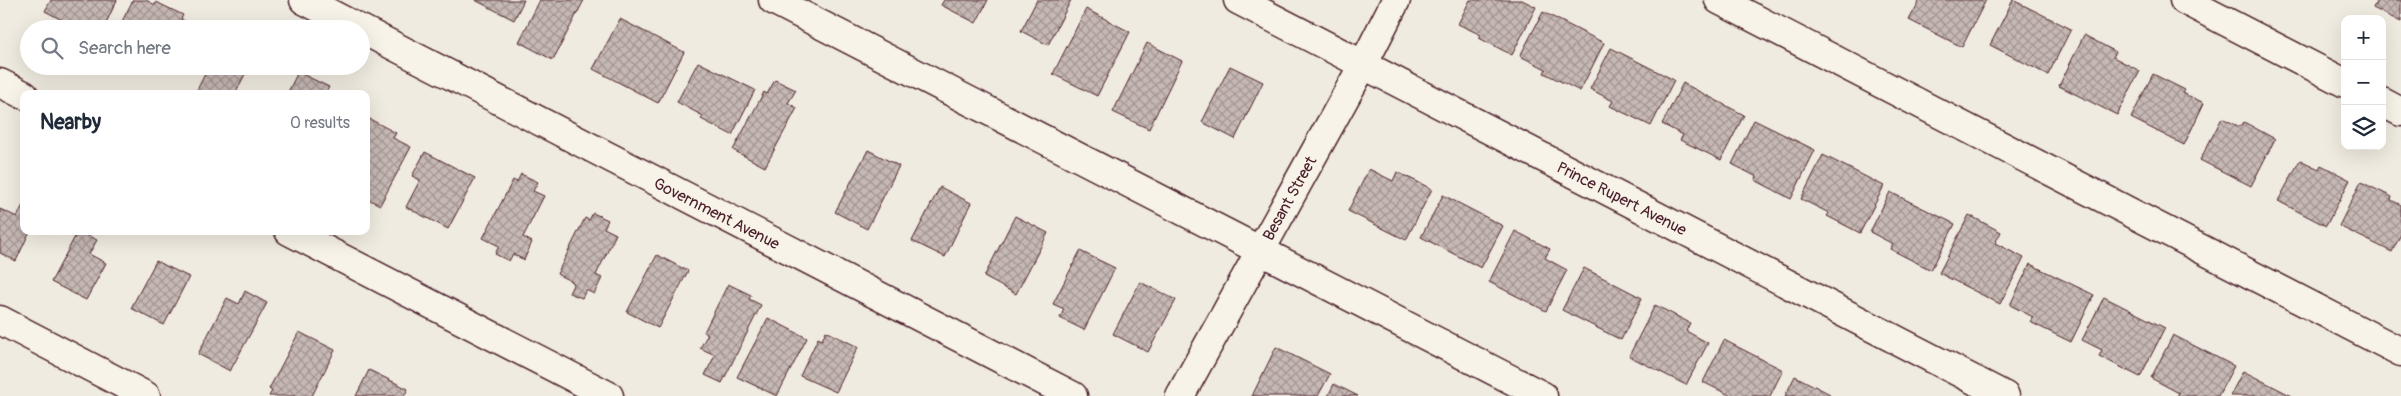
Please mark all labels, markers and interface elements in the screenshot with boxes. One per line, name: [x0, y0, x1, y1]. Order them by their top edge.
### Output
map controls: [2341, 15, 2386, 150]
button: +: [2341, 15, 2386, 60]
search box: [20, 20, 370, 75]
icon: search: [38, 34, 66, 62]
text: Search here: [78, 36, 171, 60]
button: −: [2341, 60, 2386, 105]
button: layers: [2341, 105, 2386, 150]
text: Nearby: [40, 109, 101, 136]
text: 0 results: [290, 113, 350, 133]
street label: Besant Street: [1259, 152, 1321, 244]
street label: Prince Rupert Avenue: [1553, 158, 1690, 240]
street label: Government Avenue: [650, 173, 783, 254]

